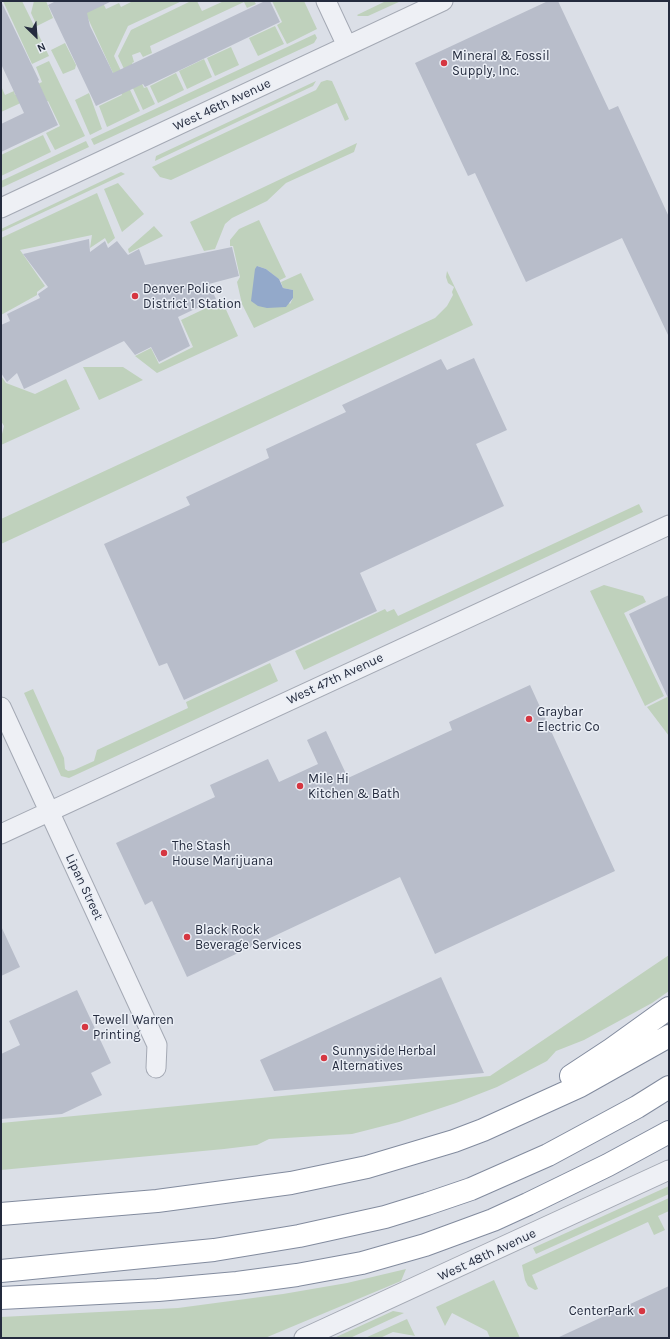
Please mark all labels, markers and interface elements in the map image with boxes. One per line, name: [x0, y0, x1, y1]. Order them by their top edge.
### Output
north arrow: [16, 16, 56, 56]
text: N: [35, 40, 48, 55]
place label: Mineral & Fossil Supply, Inc.: [452, 48, 550, 79]
marker: Mineral & Fossil Supply, Inc.: [439, 58, 449, 68]
street label: West 46th Avenue: [171, 76, 273, 134]
place label: Denver Police District 1 Station: [143, 281, 241, 312]
marker: Denver Police District 1 Station: [130, 291, 140, 301]
street label: West 47th Avenue: [284, 650, 386, 708]
place label: Graybar Electric Co: [537, 704, 600, 735]
marker: Graybar Electric Co: [524, 714, 534, 724]
place label: Mile Hi Kitchen & Bath: [308, 771, 400, 802]
marker: Mile Hi Kitchen & Bath: [295, 781, 305, 791]
place label: The Stash House Marijuana: [172, 838, 273, 869]
marker: The Stash House Marijuana: [159, 848, 169, 858]
street label: Lipan Street: [62, 851, 106, 923]
place label: Black Rock Beverage Services: [195, 922, 302, 953]
marker: Black Rock Beverage Services: [182, 932, 192, 942]
place label: Tewell Warren Printing: [93, 1012, 174, 1043]
marker: Tewell Warren Printing: [80, 1022, 90, 1032]
place label: Sunnyside Herbal Alternatives: [332, 1043, 436, 1074]
marker: Sunnyside Herbal Alternatives: [319, 1053, 329, 1063]
street label: West 48th Avenue: [435, 1225, 539, 1285]
place label: CenterPark: [569, 1303, 634, 1319]
marker: CenterPark: [637, 1306, 647, 1316]

